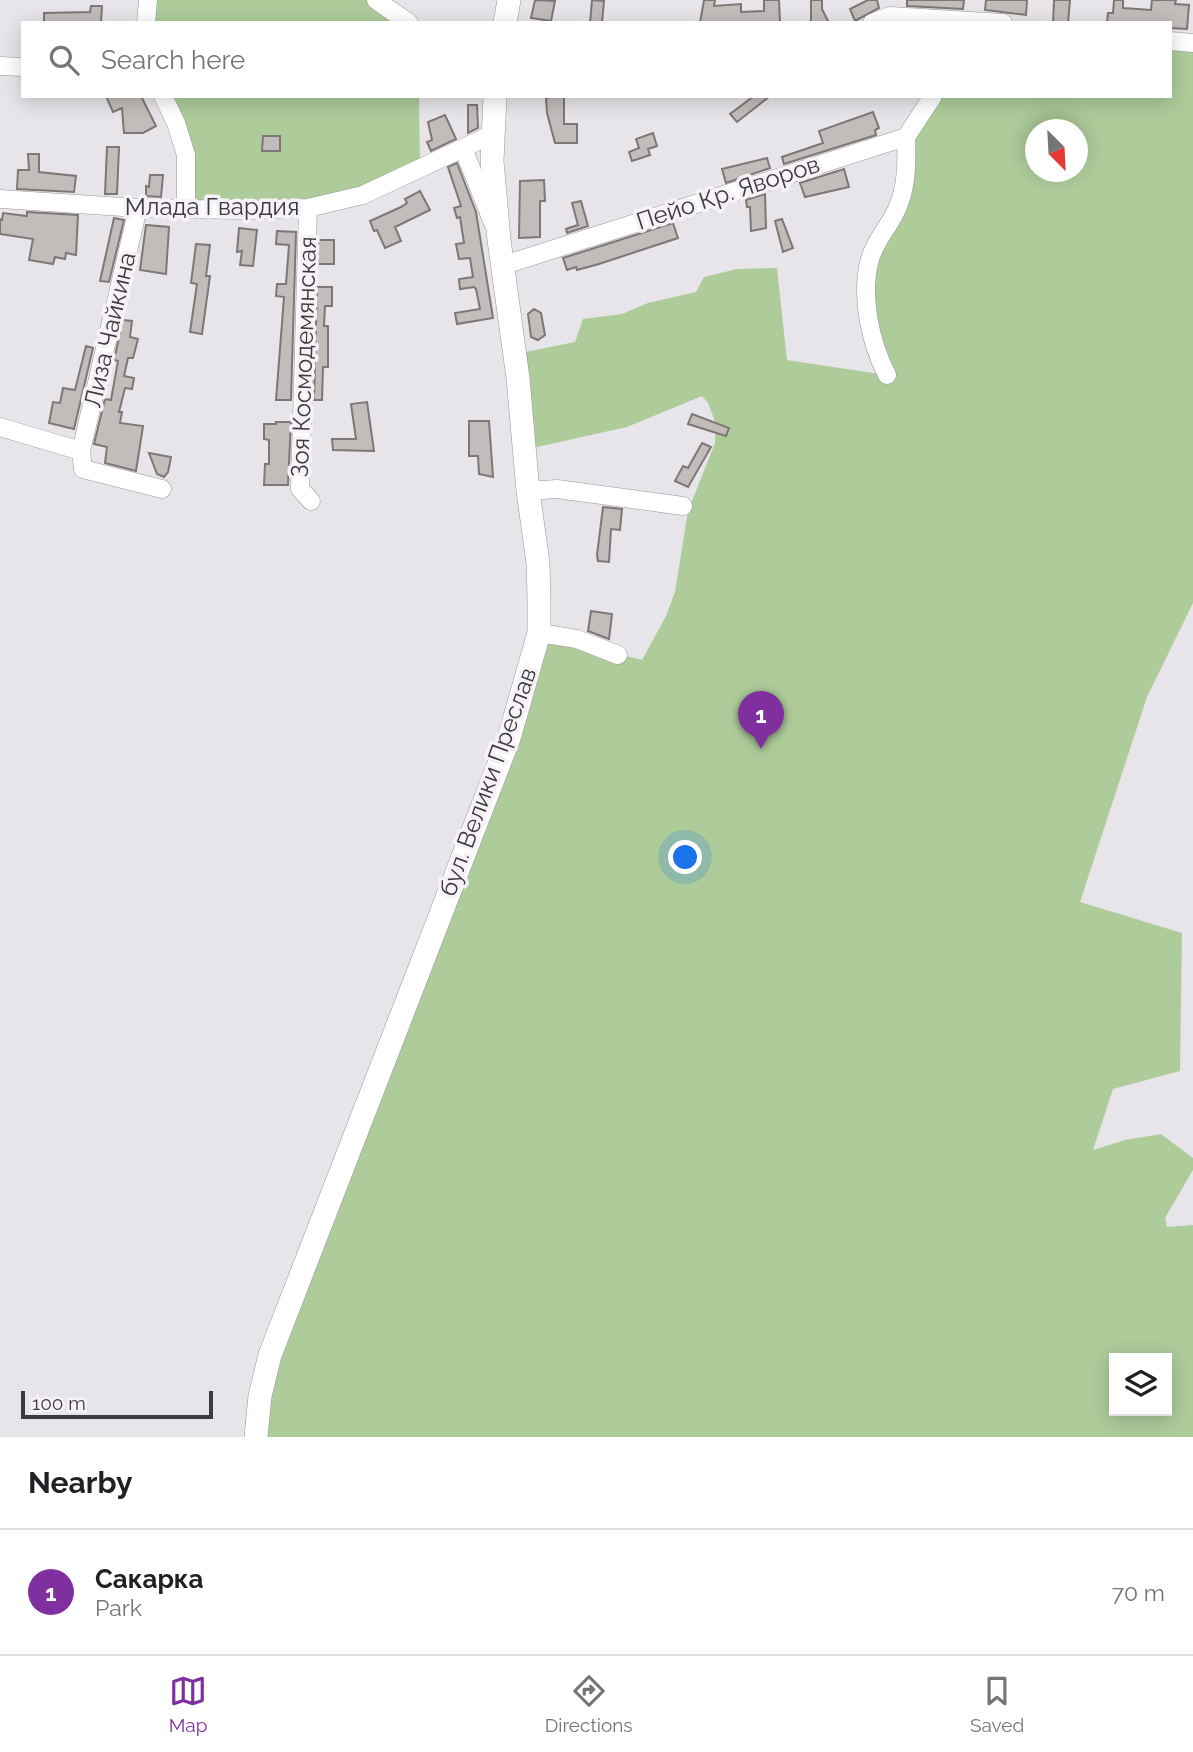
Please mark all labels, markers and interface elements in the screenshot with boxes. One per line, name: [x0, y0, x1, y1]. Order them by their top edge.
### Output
search box: [21, 21, 1172, 98]
icon: search: [45, 41, 83, 79]
text: Search here: [101, 45, 245, 75]
north arrow: [1025, 119, 1088, 182]
street label: Пейо Кр. Яворов: [633, 149, 823, 236]
street label: Млада Гвардия: [125, 192, 299, 221]
street label: Зоя Космодемянская: [285, 236, 322, 478]
street label: Лиза Чайкина: [78, 249, 141, 410]
street label: бул. Велики Преслав: [433, 664, 542, 900]
pin: 1: [738, 691, 784, 749]
your location: [668, 840, 702, 874]
map controls: [1109, 1353, 1172, 1416]
button: layers: [1109, 1353, 1172, 1416]
scale bar: [21, 1388, 214, 1420]
text: 100 m: [32, 1392, 86, 1414]
text: Nearby: [28, 1465, 132, 1500]
text: Сакарка: [95, 1564, 203, 1594]
text: 1: [45, 1579, 57, 1606]
text: 70 m: [1112, 1579, 1165, 1606]
text: Park: [95, 1594, 142, 1621]
tab: Map: [169, 1672, 207, 1736]
tab: Directions: [545, 1672, 633, 1736]
tab: Saved: [970, 1672, 1024, 1736]

